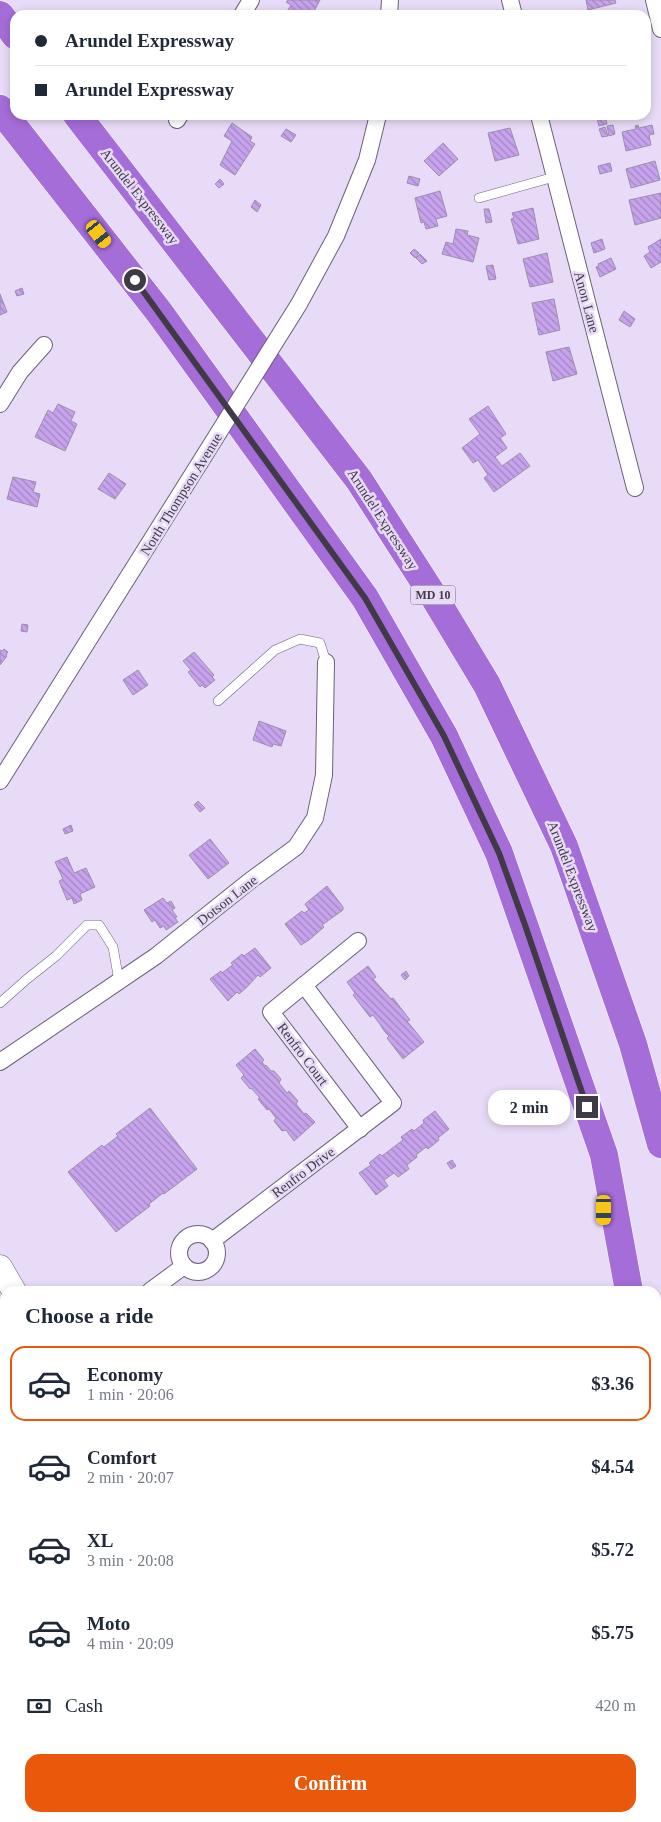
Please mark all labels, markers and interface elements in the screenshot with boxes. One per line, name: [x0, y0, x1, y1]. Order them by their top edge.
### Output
text: Arundel Expressway: [65, 30, 234, 51]
text: Arundel Expressway: [65, 79, 234, 100]
street label: Arundel Expressway: [98, 146, 182, 247]
car: [83, 218, 114, 250]
route start: [124, 269, 146, 291]
street label: Anon Lane: [571, 270, 602, 334]
street label: North Thompson Avenue: [138, 430, 225, 558]
street label: Arundel Expressway: [344, 466, 421, 572]
road number: MD 10: [410, 586, 456, 604]
street label: Arundel Expressway: [545, 819, 601, 933]
street label: Dotson Lane: [194, 872, 260, 928]
street label: Renfro Court: [274, 1020, 331, 1089]
callout: 2 min: [487, 1090, 570, 1124]
route end: [576, 1096, 598, 1118]
text: 2 min: [510, 1099, 548, 1116]
street label: Renfro Drive: [269, 1144, 337, 1201]
car: [596, 1195, 611, 1225]
text: Choose a ride: [25, 1303, 153, 1328]
icon: car: [27, 1361, 72, 1406]
text: Economy: [87, 1364, 163, 1385]
text: $3.36: [591, 1373, 634, 1394]
text: 1 min · 20:06: [87, 1386, 174, 1403]
icon: car: [27, 1444, 72, 1489]
text: Comfort: [87, 1447, 157, 1468]
text: $4.54: [591, 1456, 634, 1477]
text: 2 min · 20:07: [87, 1469, 174, 1486]
icon: car: [27, 1527, 72, 1572]
text: XL: [87, 1530, 113, 1551]
text: $5.72: [591, 1539, 634, 1560]
text: 3 min · 20:08: [87, 1552, 174, 1569]
icon: car: [27, 1610, 72, 1655]
text: Moto: [87, 1613, 130, 1634]
text: $5.75: [591, 1622, 634, 1643]
text: 4 min · 20:09: [87, 1635, 174, 1652]
icon: cash: [25, 1692, 53, 1720]
text: Cash: [65, 1695, 103, 1716]
text: 420 m: [596, 1697, 636, 1714]
button: Confirm: [25, 1754, 636, 1812]

